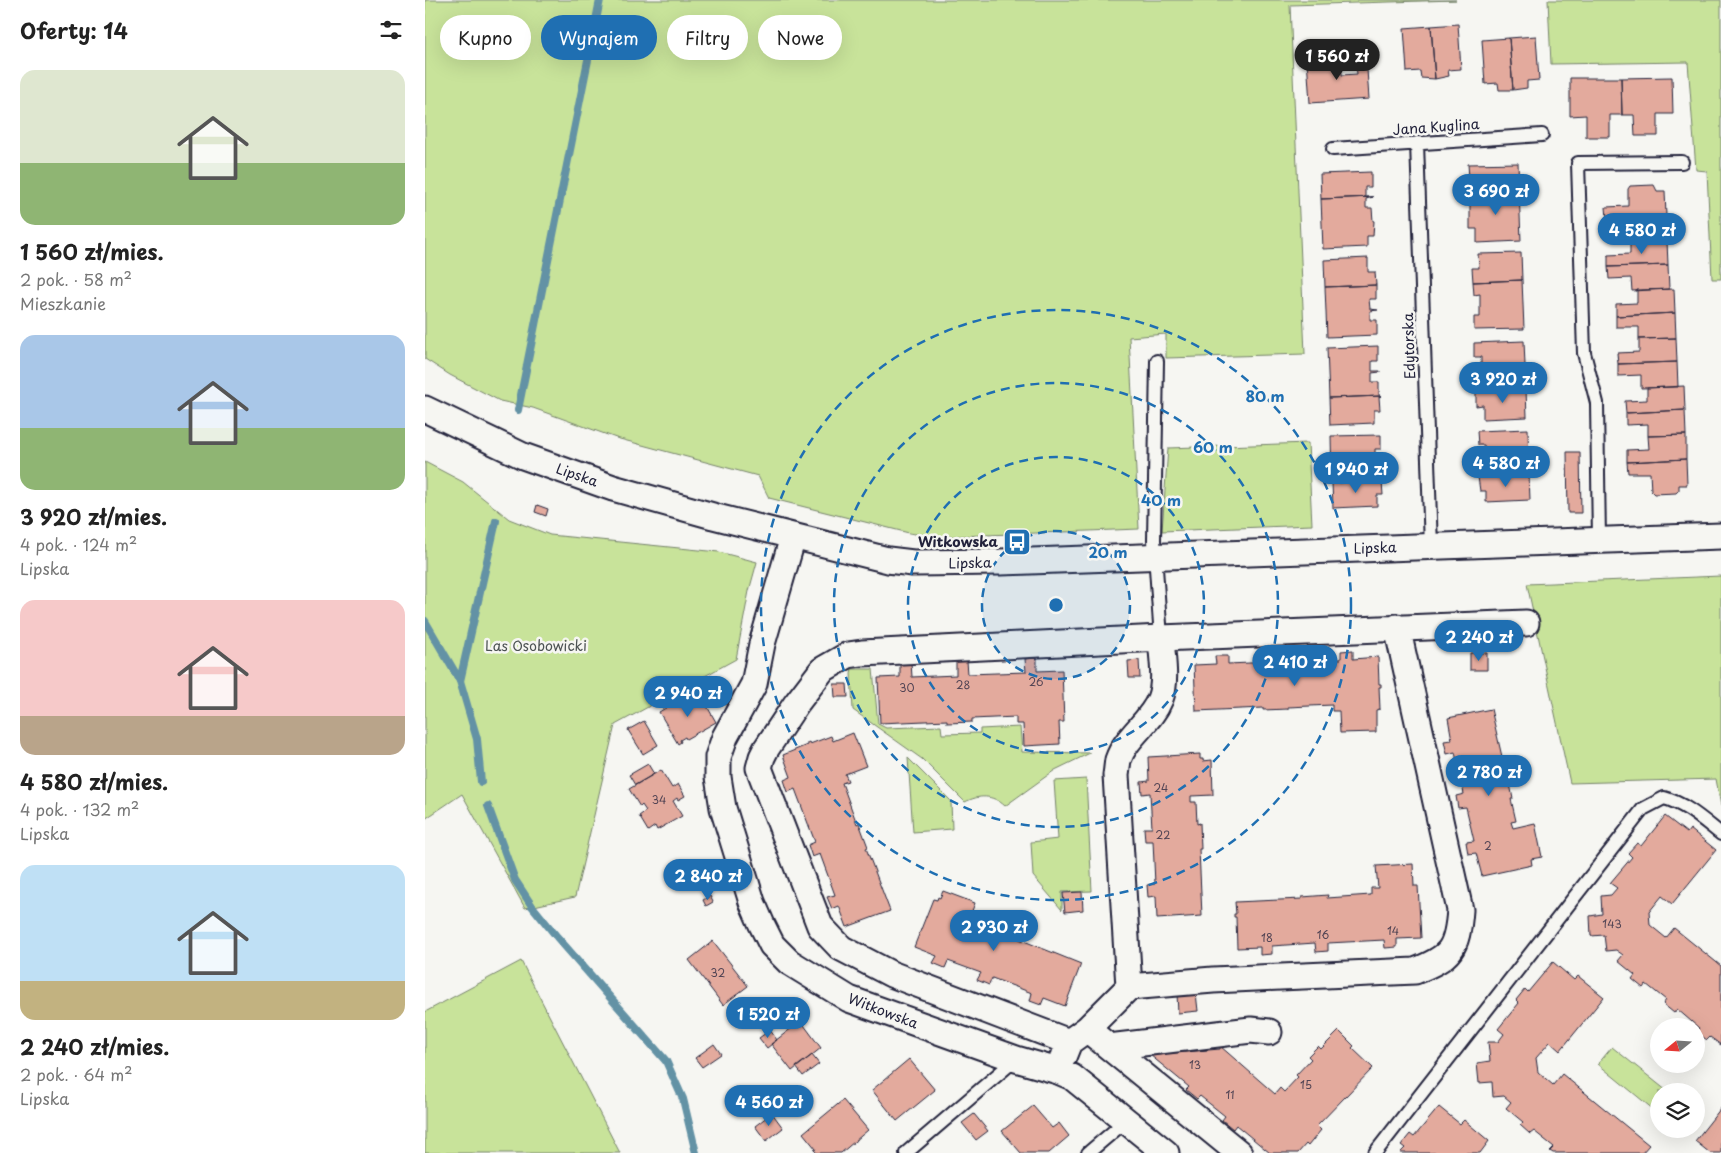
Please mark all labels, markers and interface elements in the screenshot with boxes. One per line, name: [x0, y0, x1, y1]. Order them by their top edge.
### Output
text: Oferty: 14: [20, 14, 128, 46]
chip: Kupno: [440, 15, 531, 60]
chip: Wynajem: [541, 15, 657, 60]
chip: Filtry: [667, 15, 748, 60]
chip: Nowe: [758, 15, 842, 60]
icon: filters: [377, 16, 405, 44]
pin: 1 560 zł: [1285, 38, 1389, 81]
text: 1 560 zł: [1306, 43, 1368, 67]
icon: home: [168, 103, 258, 193]
street label: Jana Kuglina: [1392, 113, 1480, 140]
pin: 3 690 zł: [1444, 174, 1548, 216]
text: 3 690 zł: [1463, 178, 1529, 202]
pin: 4 580 zł: [1590, 212, 1694, 255]
text: 4 580 zł: [1609, 217, 1675, 241]
text: 1 560 zł/mies.: [20, 235, 163, 267]
text: 2 pok. · 58 m²: [20, 267, 132, 291]
text: Mieszkanie: [20, 291, 106, 315]
street label: Edytorska: [1397, 312, 1420, 380]
pin: 3 920 zł: [1451, 362, 1555, 404]
text: 3 920 zł: [1470, 366, 1536, 390]
icon: home: [168, 368, 258, 458]
text: 80 m: [1245, 384, 1285, 407]
text: 60 m: [1193, 435, 1233, 458]
pin: 4 580 zł: [1454, 446, 1558, 488]
text: 4 580 zł: [1473, 450, 1539, 474]
pin: 1 940 zł: [1304, 452, 1408, 494]
text: 1 940 zł: [1325, 456, 1387, 480]
street label: Lipska: [553, 458, 601, 492]
text: 40 m: [1141, 488, 1181, 511]
text: 3 920 zł/mies.: [20, 500, 167, 532]
bus stop icon: Witkowska: [1002, 527, 1032, 557]
place label: Witkowska: [918, 531, 999, 552]
text: 4 pok. · 124 m²: [20, 532, 137, 556]
street label: Lipska: [1353, 536, 1397, 559]
text: 20 m: [1089, 540, 1127, 563]
street label: Lipska: [948, 552, 992, 573]
text: Lipska: [20, 556, 69, 580]
centre of rings: [1047, 596, 1065, 614]
pin: 2 240 zł: [1427, 620, 1531, 662]
text: 2 240 zł: [1445, 624, 1513, 648]
icon: home: [168, 633, 258, 723]
park label: Las Osobowicki: [485, 635, 587, 656]
pin: 2 410 zł: [1243, 644, 1347, 687]
text: 2 410 zł: [1263, 649, 1327, 673]
house number: 26: [1028, 673, 1044, 690]
pin: 2 940 zł: [636, 676, 740, 718]
house number: 28: [956, 676, 970, 693]
house number: 30: [899, 679, 915, 696]
text: 2 940 zł: [655, 680, 721, 704]
pin: 2 780 zł: [1437, 754, 1541, 797]
text: 2 780 zł: [1457, 759, 1521, 783]
text: 4 580 zł/mies.: [20, 765, 168, 797]
house number: 24: [1154, 779, 1168, 796]
house number: 34: [652, 791, 666, 808]
text: 4 pok. · 132 m²: [20, 797, 139, 821]
text: Lipska: [20, 821, 69, 845]
house number: 22: [1156, 826, 1170, 843]
house number: 2: [1484, 837, 1492, 854]
pin: 2 840 zł: [656, 858, 760, 901]
text: 2 840 zł: [674, 863, 742, 887]
icon: home: [168, 898, 258, 988]
pin: 2 930 zł: [942, 910, 1046, 952]
text: 2 930 zł: [961, 914, 1027, 938]
house number: 143: [1602, 915, 1622, 932]
house number: 14: [1387, 922, 1399, 939]
house number: 16: [1317, 926, 1330, 943]
house number: 18: [1261, 929, 1273, 946]
house number: 32: [711, 964, 726, 981]
street label: Witkowska: [845, 988, 922, 1034]
pin: 1 520 zł: [716, 996, 820, 1039]
text: 1 520 zł: [737, 1001, 799, 1025]
north arrow: [1650, 1018, 1705, 1072]
map controls: [1650, 1018, 1705, 1138]
text: 2 240 zł/mies.: [20, 1030, 169, 1062]
house number: 13: [1189, 1056, 1201, 1073]
text: 2 pok. · 64 m²: [20, 1062, 132, 1086]
house number: 15: [1300, 1076, 1312, 1093]
button: layers: [1650, 1083, 1705, 1138]
pin: 4 560 zł: [717, 1084, 821, 1127]
text: Lipska: [20, 1086, 69, 1110]
house number: 11: [1225, 1086, 1235, 1103]
text: 4 560 zł: [736, 1089, 802, 1113]

